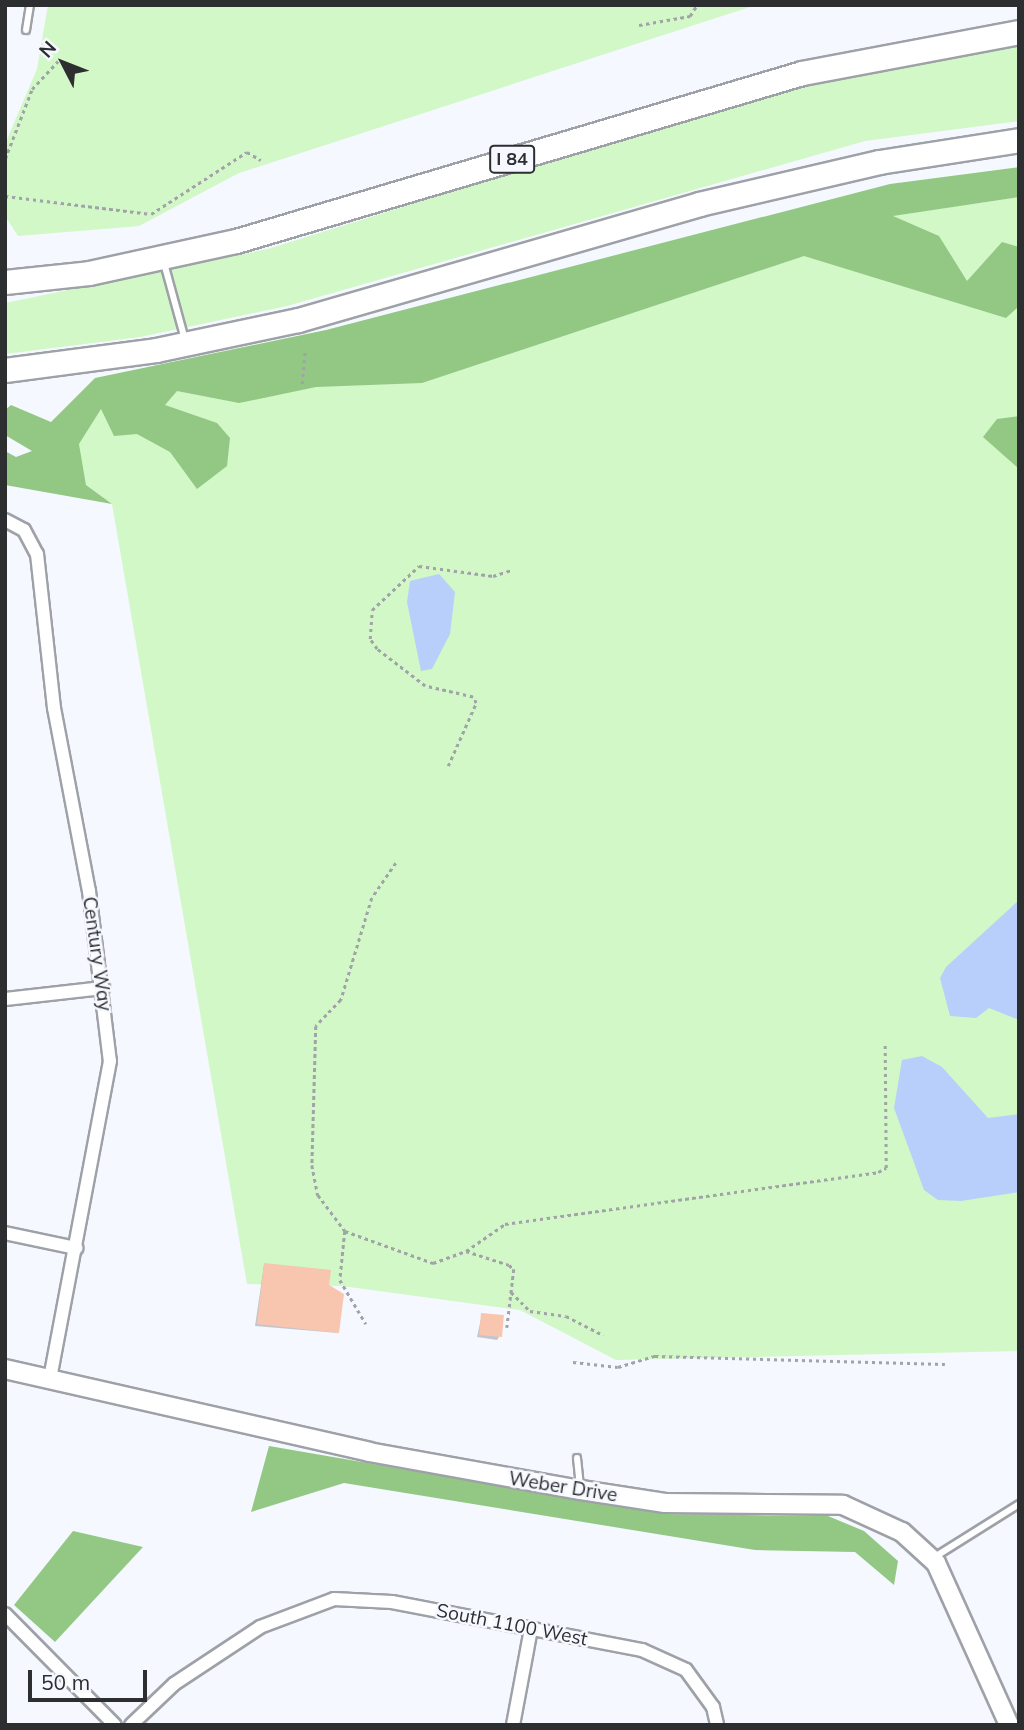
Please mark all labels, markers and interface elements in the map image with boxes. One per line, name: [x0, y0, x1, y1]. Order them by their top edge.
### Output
north arrow: [28, 28, 98, 98]
text: N: [34, 36, 61, 62]
road number: I 84: [488, 144, 536, 174]
street label: Century Way: [78, 895, 116, 1013]
street label: Weber Drive: [507, 1467, 619, 1507]
street label: South 1100 West: [435, 1599, 589, 1651]
scale bar: [32, 1656, 150, 1700]
text: 50 m: [41, 1669, 90, 1695]

